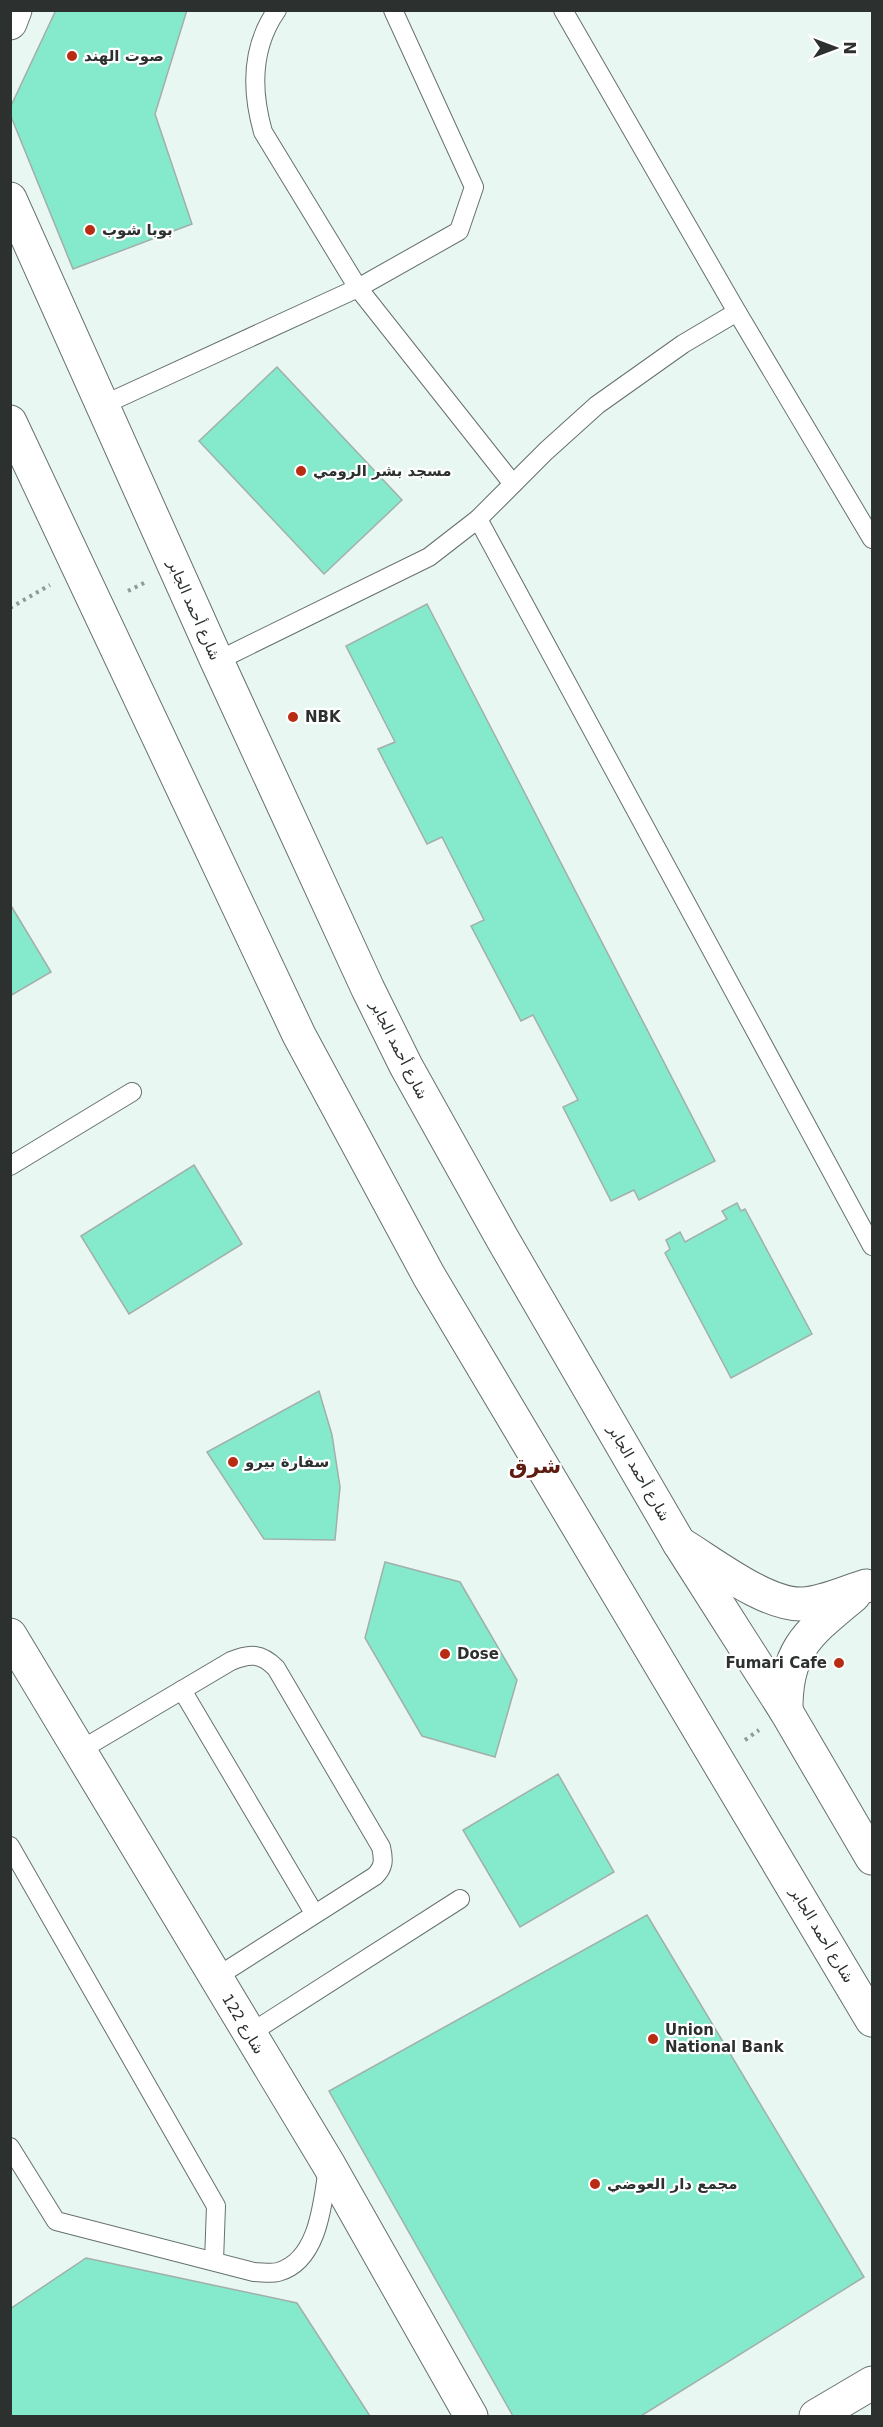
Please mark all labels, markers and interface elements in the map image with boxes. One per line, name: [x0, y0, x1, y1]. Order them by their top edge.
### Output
north arrow: [805, 18, 865, 78]
text: N: [840, 41, 859, 55]
place label: صوت الهند: [84, 47, 164, 65]
marker: صوت الهند: [65, 49, 79, 63]
place label: بوبا شوب: [102, 221, 173, 239]
marker: بوبا شوب: [83, 223, 97, 237]
place label: مسجد بشر الرومي: [313, 462, 452, 480]
marker: مسجد بشر الرومي: [294, 464, 308, 478]
street label: شارع أحمد الجابر: [163, 556, 225, 663]
place label: NBK: [305, 708, 342, 726]
marker: NBK: [286, 710, 300, 724]
street label: شارع أحمد الجابر: [366, 996, 432, 1102]
street label: شارع أحمد الجابر: [604, 1420, 675, 1524]
place label: سفارة بيرو: [244, 1453, 329, 1471]
district label: شرق: [509, 1454, 561, 1478]
marker: سفارة بيرو: [226, 1455, 240, 1469]
place label: Dose: [457, 1645, 499, 1663]
marker: Dose: [438, 1647, 452, 1661]
place label: Fumari Cafe: [725, 1654, 827, 1672]
marker: Fumari Cafe: [832, 1656, 846, 1670]
street label: شارع أحمد الجابر: [786, 1883, 858, 1986]
street label: شارع 122: [218, 1991, 268, 2057]
place label: Union National Bank: [665, 2021, 785, 2056]
marker: Union National Bank: [646, 2032, 660, 2046]
place label: مجمع دار العوضي: [607, 2175, 738, 2193]
marker: مجمع دار العوضي: [588, 2177, 602, 2191]

